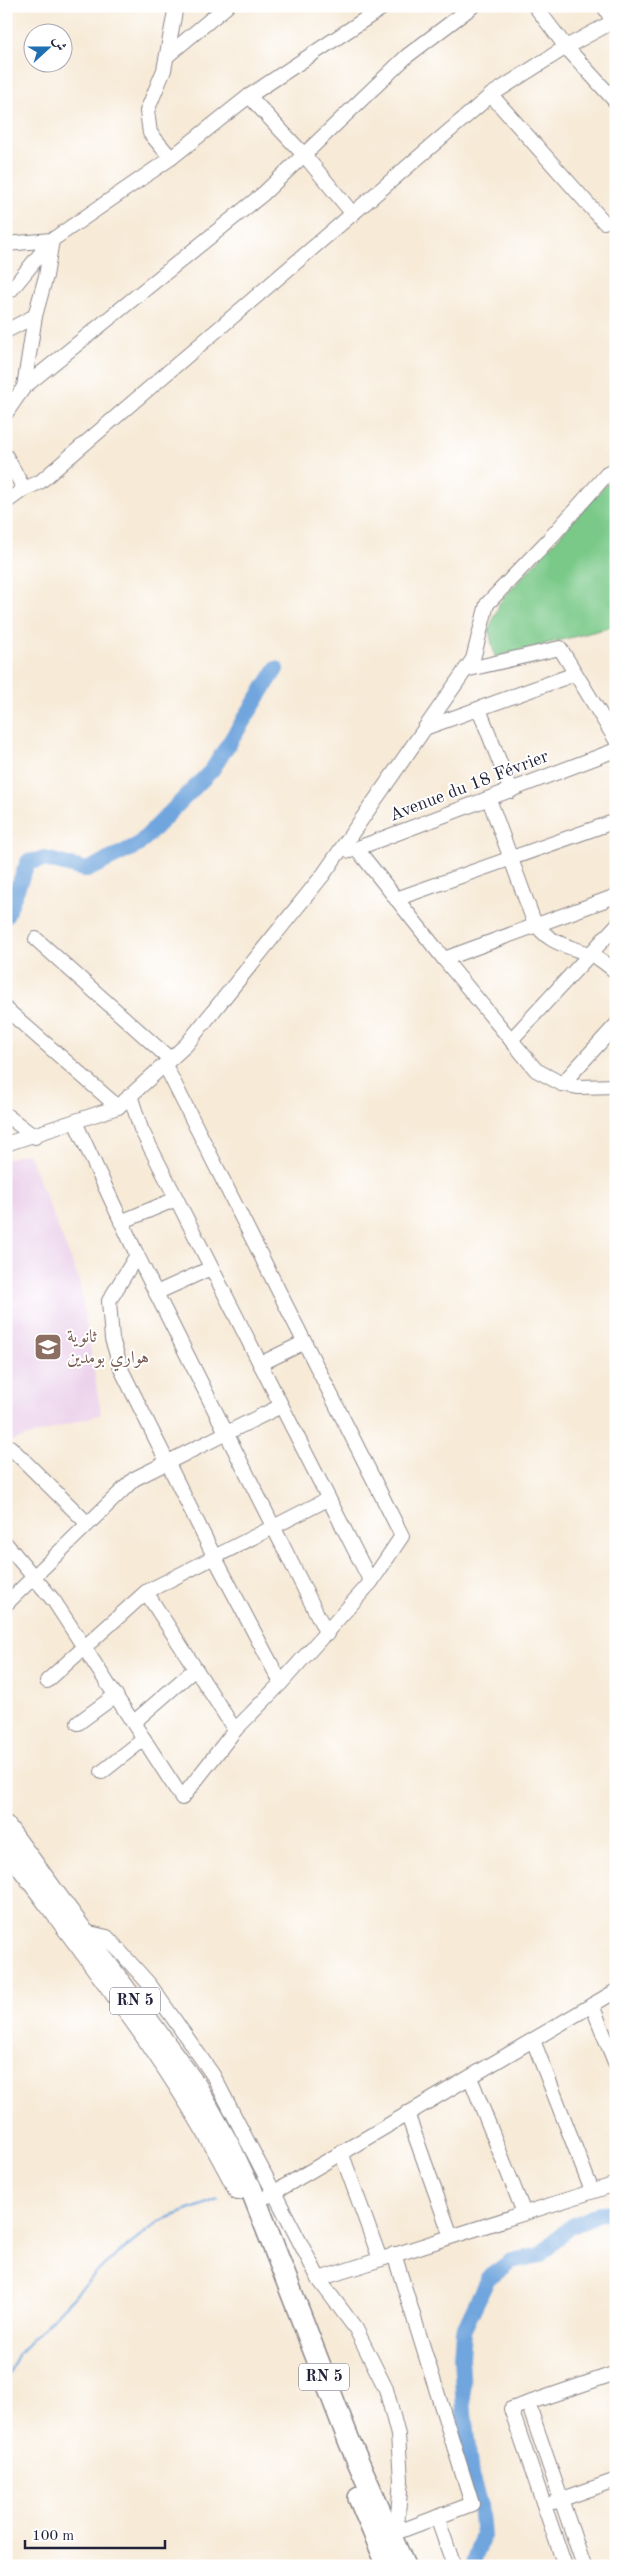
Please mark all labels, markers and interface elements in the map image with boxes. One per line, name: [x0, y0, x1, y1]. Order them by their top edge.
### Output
north arrow: [22, 22, 72, 72]
text: ش: [50, 35, 68, 53]
street label: Avenue du 18 Février: [387, 747, 552, 825]
place label: ثانوية هواري بومدين: [67, 1328, 149, 1372]
school or university icon: ثانوية هواري بومدين: [33, 1332, 63, 1362]
road number: RN 5: [110, 1988, 160, 2014]
road number: RN 5: [299, 2364, 349, 2390]
scale bar: [25, 2517, 165, 2549]
text: 100 m: [32, 2529, 74, 2544]

